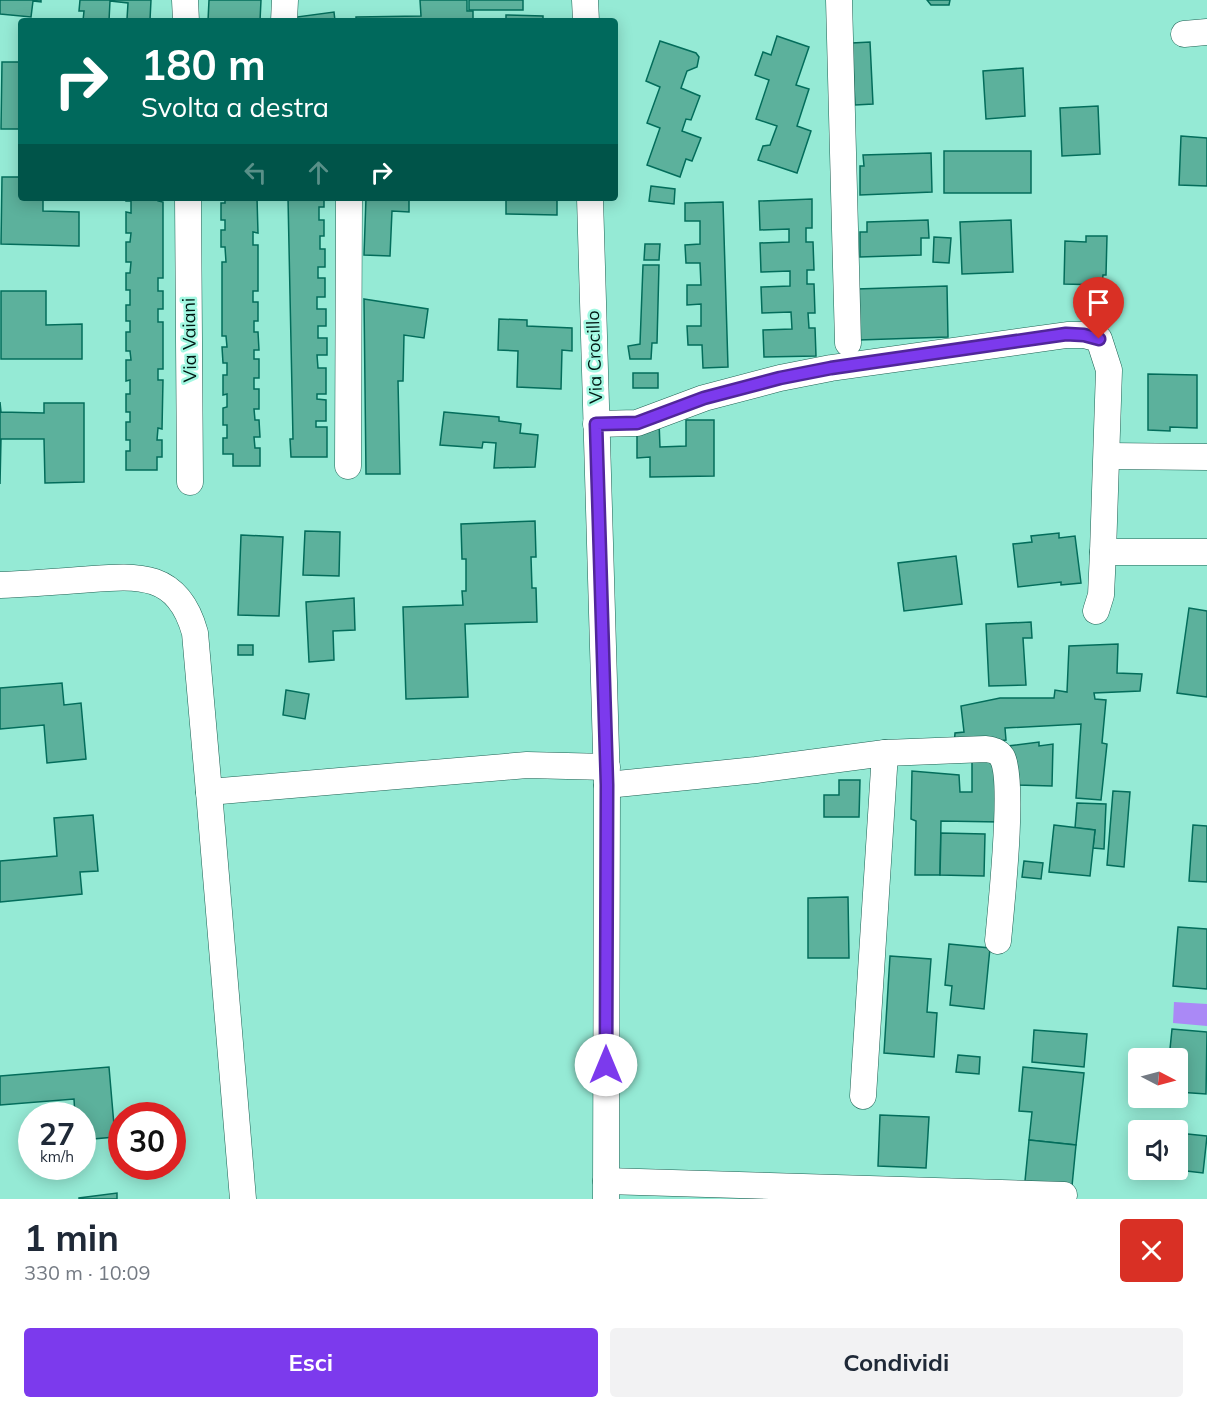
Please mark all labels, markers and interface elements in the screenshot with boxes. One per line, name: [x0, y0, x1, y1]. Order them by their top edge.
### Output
text: 180 m: [141, 38, 266, 91]
icon: right: [42, 42, 120, 120]
text: Svolta a destra: [141, 90, 329, 124]
icon: left: [239, 156, 272, 189]
icon: ahead: [302, 156, 335, 189]
icon: right: [365, 156, 398, 189]
pin: [1073, 277, 1124, 339]
icon: arrive: [1082, 286, 1115, 319]
street label: Via Vaiani: [177, 298, 201, 382]
street label: Via Crocillo: [581, 310, 607, 404]
position arrow: [574, 1033, 638, 1097]
north arrow: [1128, 1048, 1188, 1108]
map controls: [1128, 1048, 1188, 1180]
speed limit sign: 30: [108, 1102, 186, 1180]
text: 27: [39, 1115, 75, 1153]
button: sound: [1128, 1120, 1188, 1180]
text: km/h: [40, 1147, 74, 1166]
text: 1 min: [24, 1215, 119, 1260]
button: close: [1120, 1219, 1183, 1282]
text: 330 m · 10:09: [24, 1260, 150, 1285]
button: Esci: [24, 1328, 598, 1397]
button: Condividi: [610, 1328, 1183, 1397]

